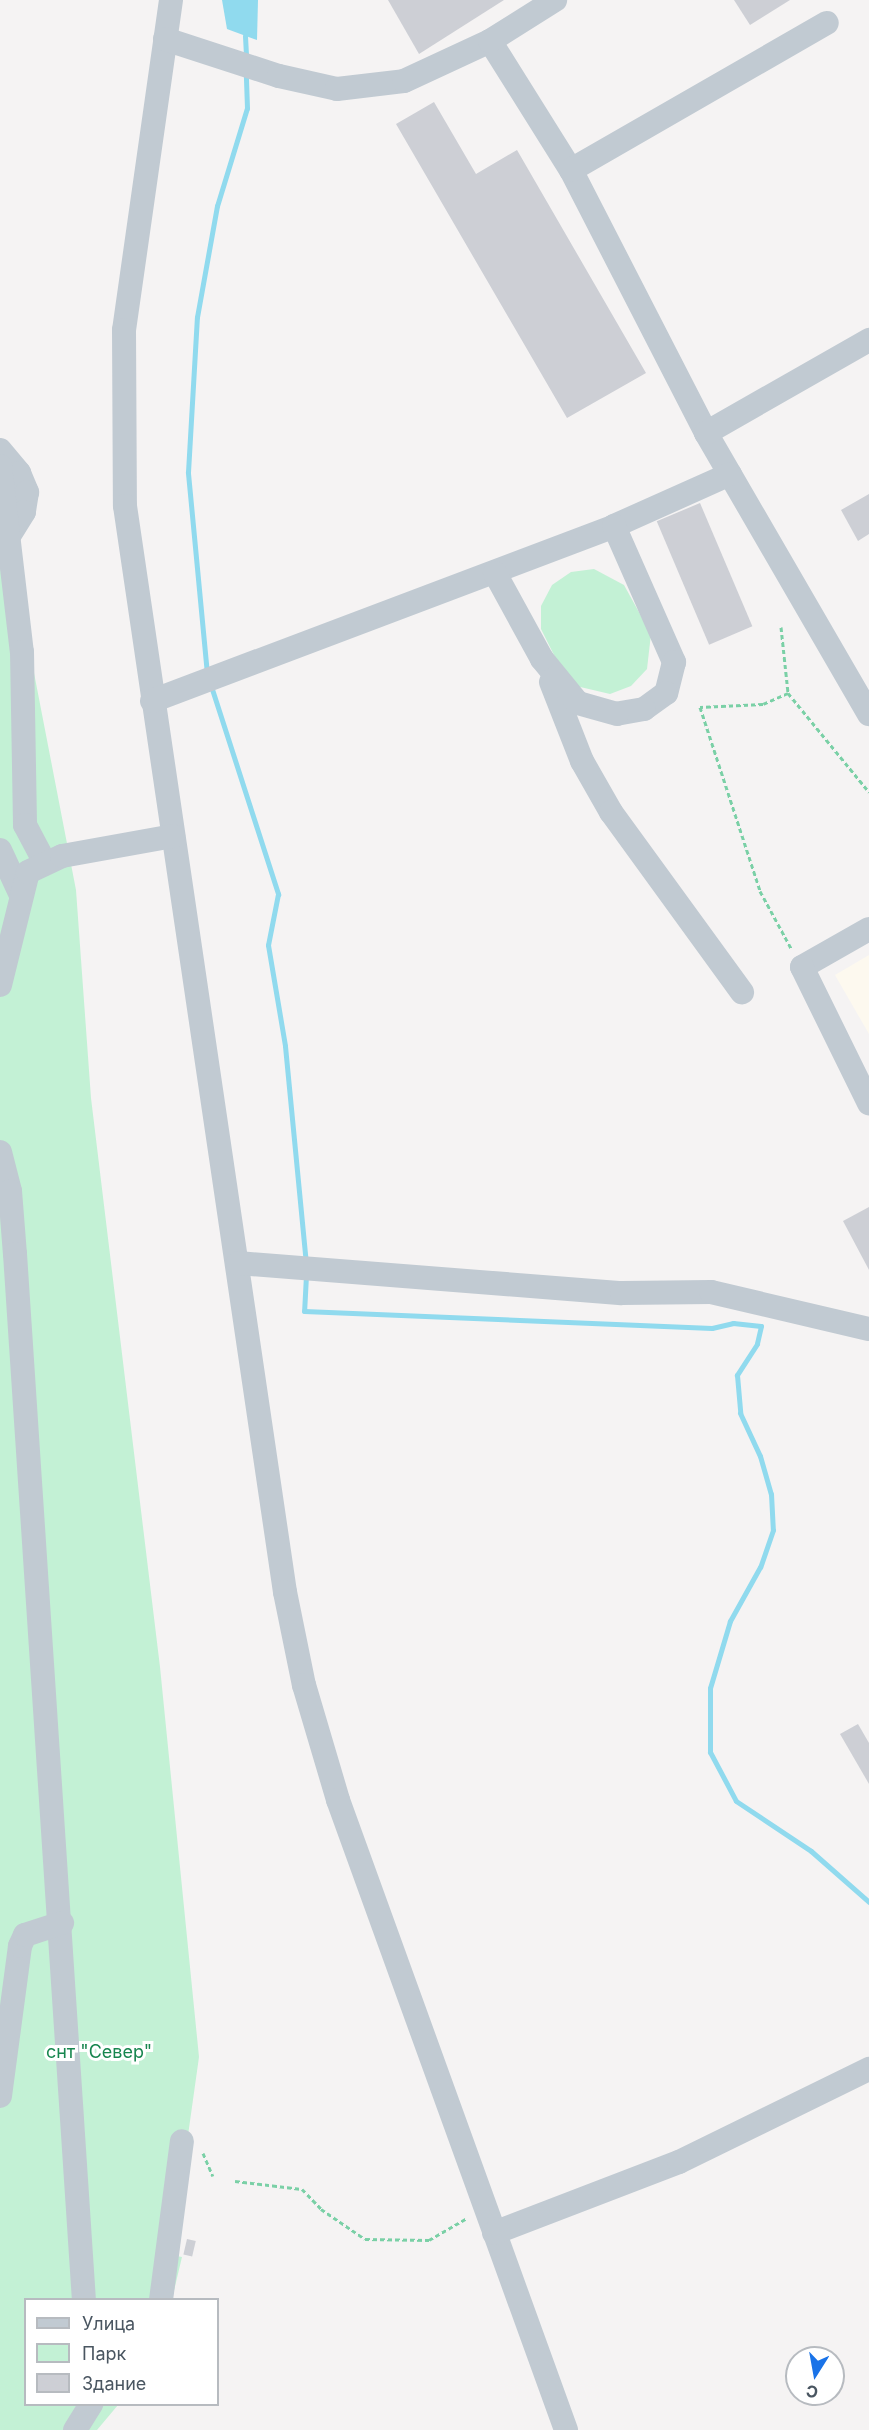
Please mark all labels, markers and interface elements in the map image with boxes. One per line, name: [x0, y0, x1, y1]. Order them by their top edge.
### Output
park label: снт "Север": [46, 2041, 152, 2063]
legend: [24, 2298, 219, 2406]
text: Улица: [82, 2313, 135, 2334]
text: Парк: [82, 2343, 126, 2364]
north arrow: [785, 2346, 845, 2406]
text: Здание: [82, 2373, 146, 2394]
text: С: [804, 2381, 820, 2403]

